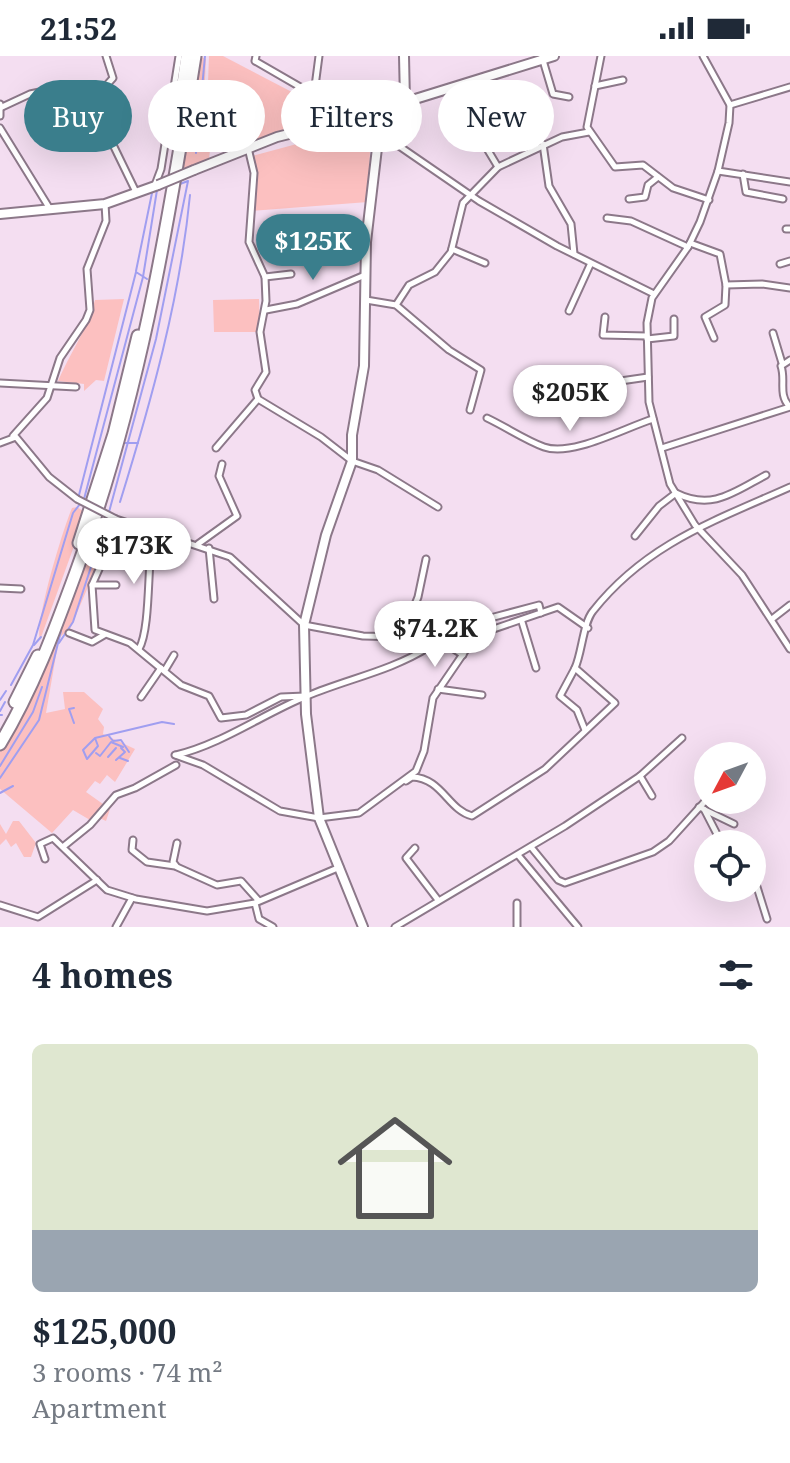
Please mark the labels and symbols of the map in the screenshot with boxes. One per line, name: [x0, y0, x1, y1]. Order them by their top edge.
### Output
pin: $125K: [257, 214, 369, 282]
pin: $205K: [514, 365, 626, 433]
pin: $173K: [78, 518, 190, 586]
pin: $74.2K: [370, 601, 500, 669]
north arrow: [694, 742, 766, 814]

